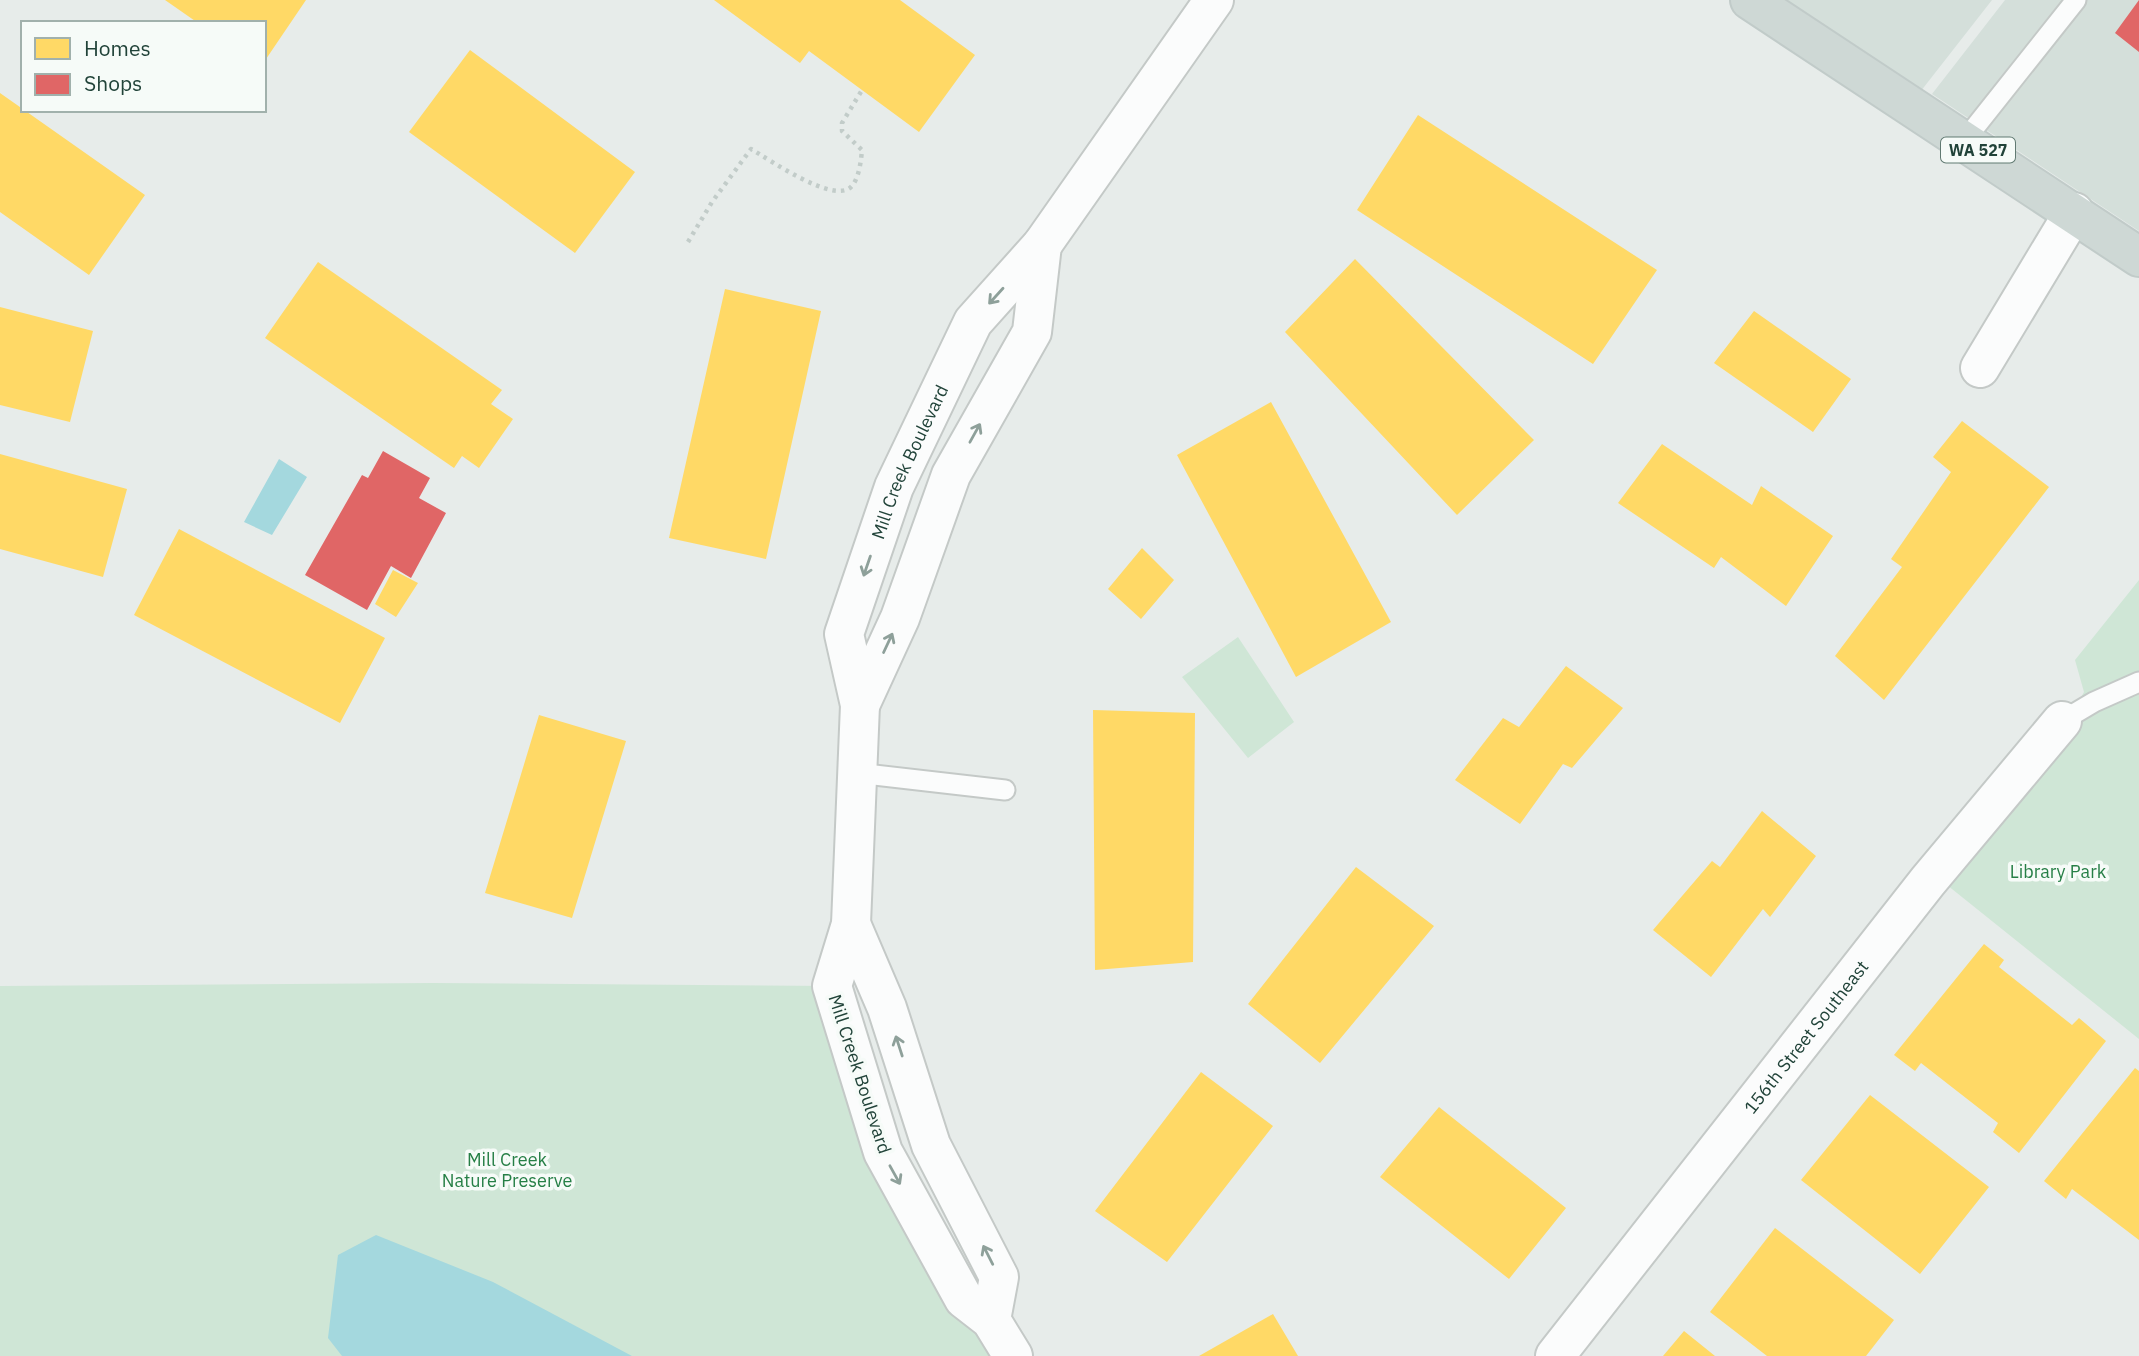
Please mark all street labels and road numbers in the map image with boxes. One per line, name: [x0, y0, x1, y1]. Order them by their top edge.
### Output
road number: WA 527: [1941, 138, 2015, 162]
street label: Mill Creek Boulevard: [866, 381, 953, 542]
street label: 156th Street Southeast: [1738, 955, 1873, 1118]
street label: Mill Creek Boulevard: [823, 991, 897, 1157]

